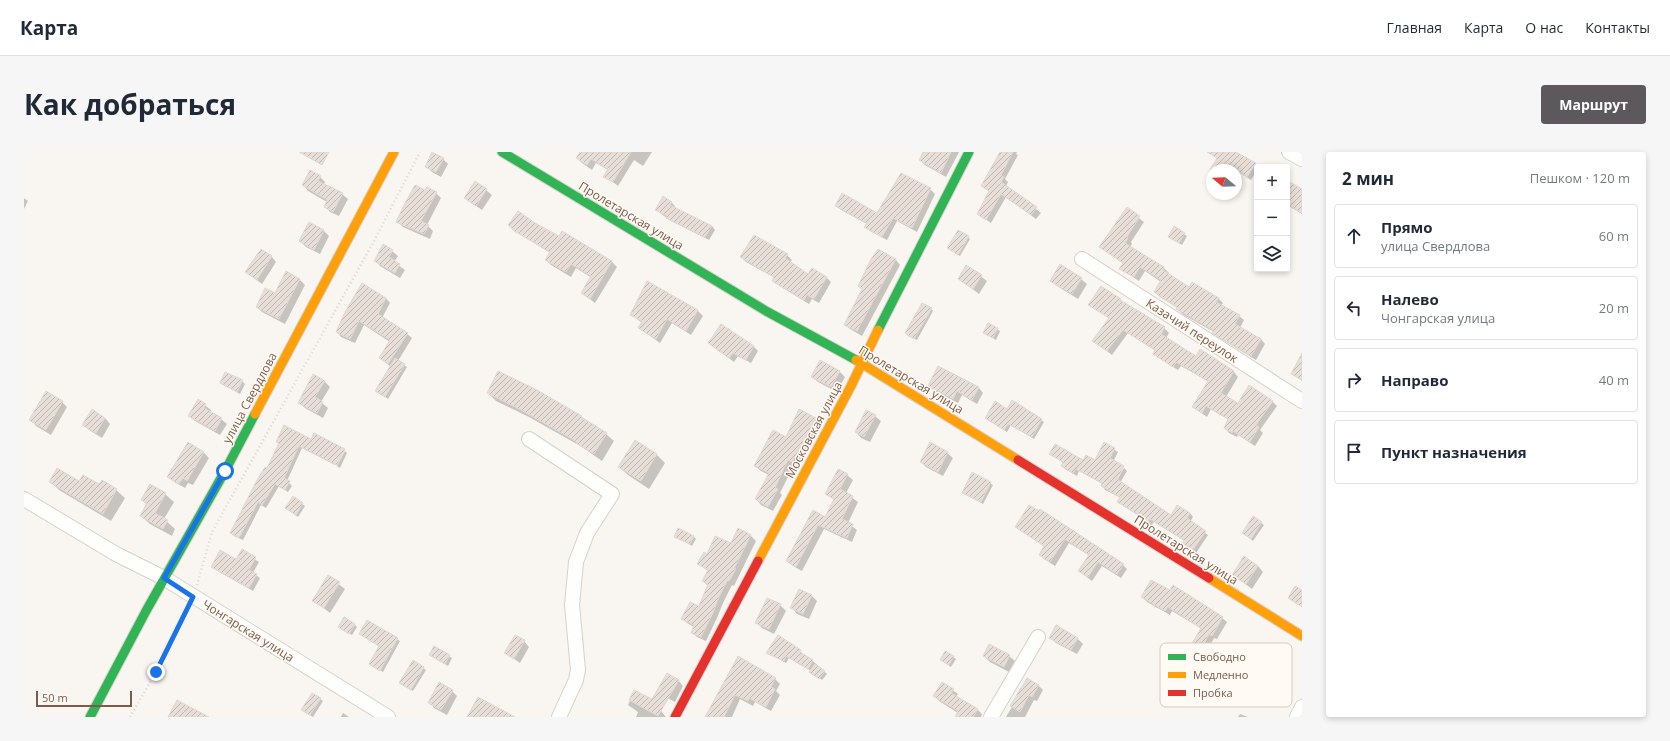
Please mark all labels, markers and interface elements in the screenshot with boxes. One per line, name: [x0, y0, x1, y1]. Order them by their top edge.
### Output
text: Карта: [20, 15, 78, 41]
text: Главная: [1387, 18, 1442, 37]
text: Карта: [1464, 18, 1503, 37]
text: О нас: [1525, 18, 1563, 37]
text: Контакты: [1585, 18, 1650, 37]
text: Как добраться: [24, 85, 236, 123]
button: Маршрут: [1541, 85, 1646, 124]
north arrow: [1206, 164, 1242, 200]
map controls: [1254, 164, 1290, 272]
button: +: [1254, 164, 1290, 200]
text: 2 мин: [1342, 167, 1394, 190]
text: Пешком · 120 m: [1530, 169, 1630, 187]
street label: Пролетарская улица: [576, 177, 687, 254]
button: −: [1254, 200, 1290, 236]
text: Прямо: [1381, 217, 1433, 237]
icon: ahead: [1343, 225, 1365, 247]
text: 60 m: [1599, 227, 1629, 245]
button: layers: [1254, 236, 1290, 272]
text: улица Свердлова: [1381, 237, 1490, 255]
text: Налево: [1381, 289, 1439, 309]
street label: Казачий переулок: [1143, 294, 1242, 367]
icon: left: [1343, 297, 1365, 319]
text: 20 m: [1599, 299, 1629, 317]
text: Чонгарская улица: [1381, 309, 1495, 327]
street label: Пролетарская улица: [856, 341, 967, 418]
street label: улица Свердлова: [218, 349, 281, 446]
icon: right: [1343, 369, 1365, 391]
text: Направо: [1381, 370, 1449, 390]
text: 40 m: [1599, 371, 1629, 389]
street label: Московская улица: [781, 378, 846, 481]
icon: arrive: [1343, 441, 1365, 463]
text: Пункт назначения: [1381, 442, 1527, 462]
route start: [216, 462, 234, 480]
street label: Пролетарская улица: [1131, 511, 1241, 588]
street label: Чонгарская улица: [199, 595, 297, 666]
legend: [1160, 643, 1292, 707]
text: Свободно: [1193, 649, 1246, 664]
route end: [147, 663, 165, 681]
text: Медленно: [1193, 667, 1249, 682]
text: Пробка: [1193, 685, 1233, 700]
scale bar: [36, 689, 132, 708]
text: 50 m: [42, 690, 68, 705]

